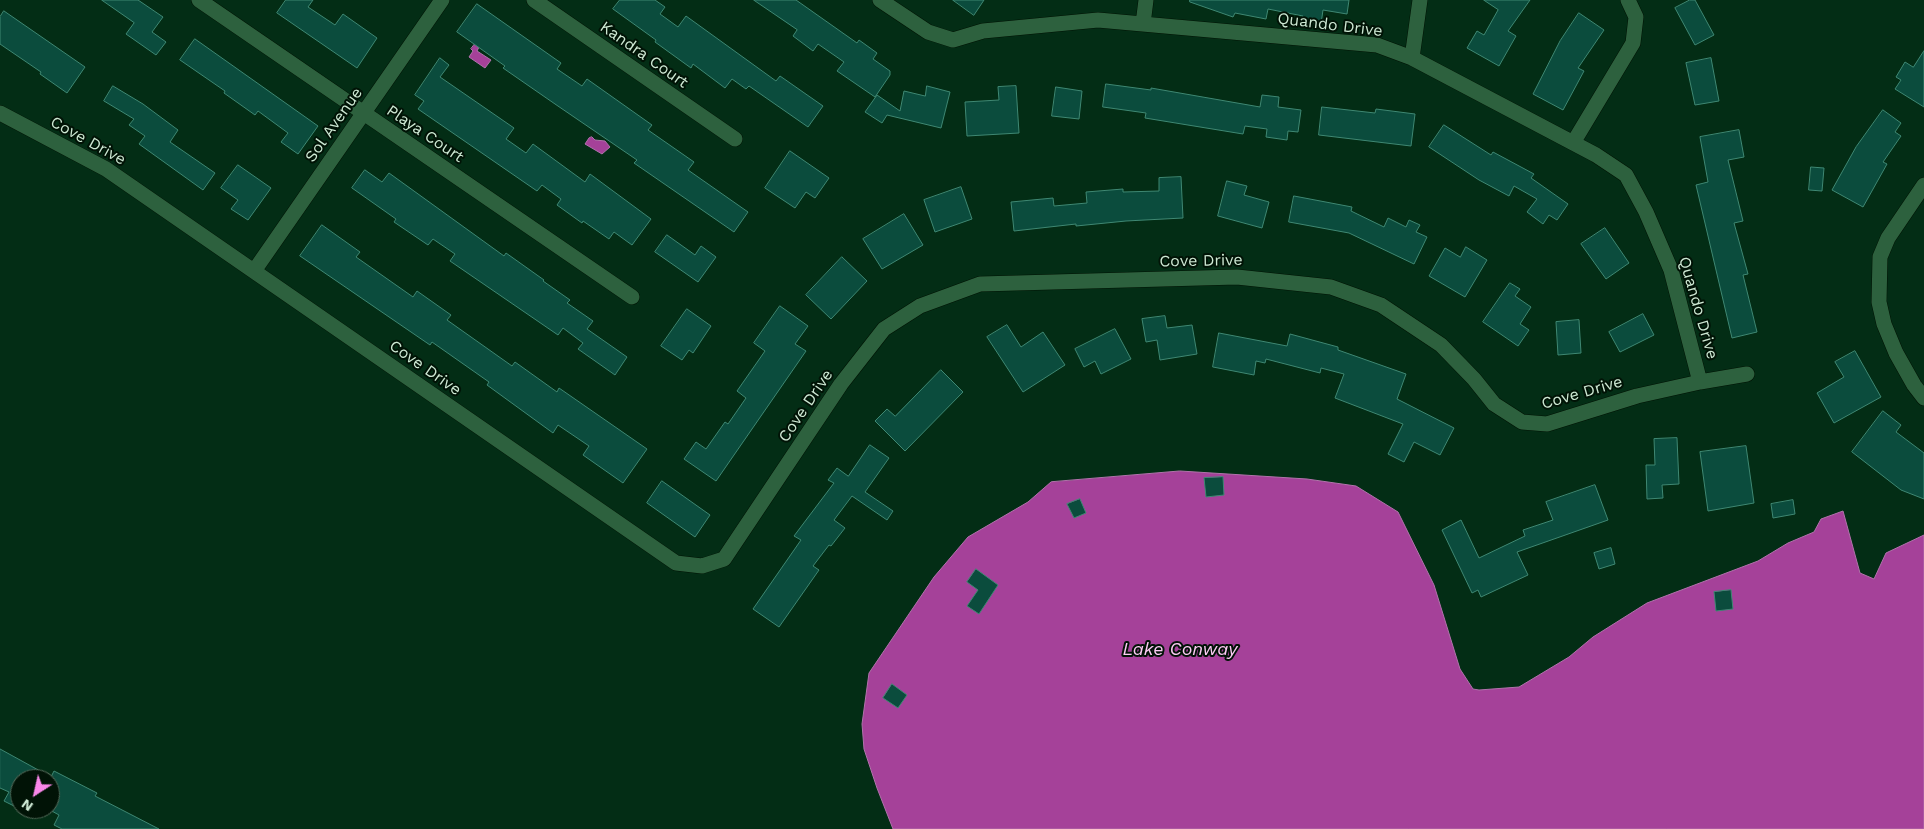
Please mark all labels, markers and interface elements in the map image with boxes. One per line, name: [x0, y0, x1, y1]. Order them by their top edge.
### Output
street label: Quando Drive: [1276, 9, 1384, 41]
street label: Kandra Court: [596, 18, 692, 92]
street label: Sol Avenue: [301, 84, 367, 166]
street label: Playa Court: [383, 101, 467, 167]
street label: Cove Drive: [47, 112, 129, 170]
street label: Cove Drive: [1159, 251, 1243, 271]
street label: Quando Drive: [1674, 255, 1722, 361]
street label: Cove Drive: [385, 336, 465, 400]
street label: Cove Drive: [775, 366, 837, 446]
street label: Cove Drive: [1539, 372, 1625, 414]
water label: Lake Conway: [1123, 639, 1237, 661]
north arrow: [10, 769, 60, 819]
text: N: [18, 796, 36, 815]

